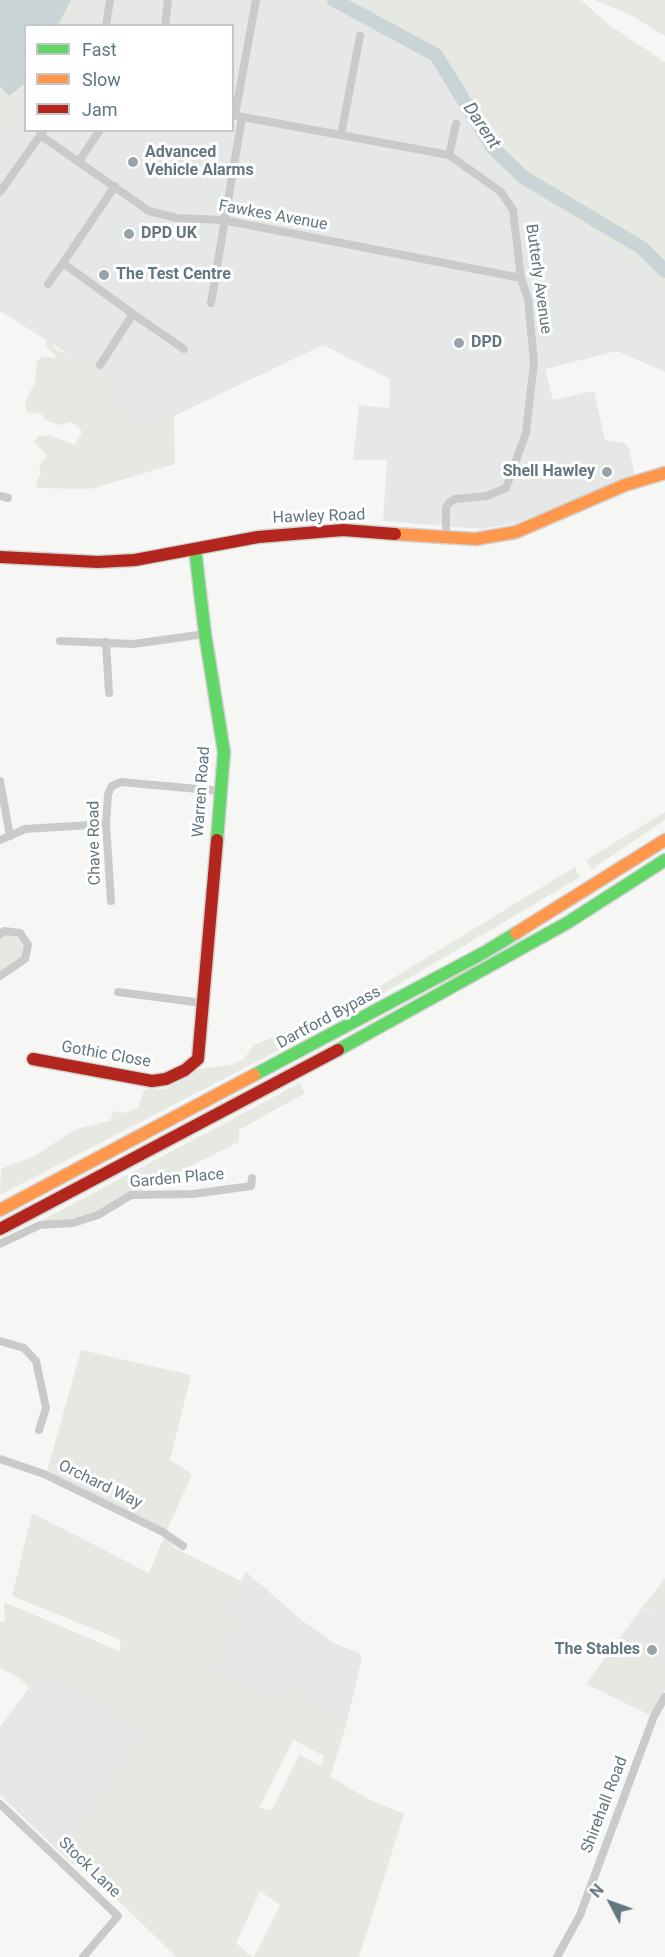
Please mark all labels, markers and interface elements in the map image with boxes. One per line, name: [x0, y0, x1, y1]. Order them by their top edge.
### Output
legend: [24, 24, 234, 132]
text: Fast: [82, 39, 117, 60]
text: Slow: [82, 69, 121, 90]
text: Jam: [82, 99, 118, 120]
water label: Darent: [458, 99, 504, 153]
place label: Advanced Vehicle Alarms: [145, 143, 254, 181]
marker: Advanced Vehicle Alarms: [126, 155, 140, 169]
street label: Fawkes Avenue: [217, 197, 329, 235]
street label: Butterly Avenue: [521, 223, 555, 335]
place label: DPD UK: [141, 224, 197, 244]
marker: DPD UK: [122, 227, 136, 241]
place label: The Test Centre: [116, 265, 231, 285]
marker: The Test Centre: [97, 268, 111, 282]
place label: DPD: [471, 333, 502, 353]
marker: DPD: [452, 336, 466, 350]
place label: Shell Hawley: [503, 462, 595, 482]
marker: Shell Hawley: [600, 465, 614, 479]
street label: Hawley Road: [272, 506, 366, 528]
street label: Warren Road: [189, 746, 215, 838]
street label: Chave Road: [85, 801, 105, 885]
street label: Dartford Bypass: [274, 983, 384, 1053]
street label: Gothic Close: [60, 1038, 152, 1072]
street label: Garden Place: [129, 1165, 225, 1193]
street label: Orchard Way: [55, 1457, 145, 1513]
place label: The Stables: [555, 1640, 640, 1660]
marker: The Stables: [645, 1643, 659, 1657]
street label: Shirehall Road: [578, 1754, 632, 1856]
street label: Stock Lane: [54, 1834, 124, 1902]
north arrow: [581, 1873, 641, 1933]
text: N: [586, 1880, 608, 1901]

